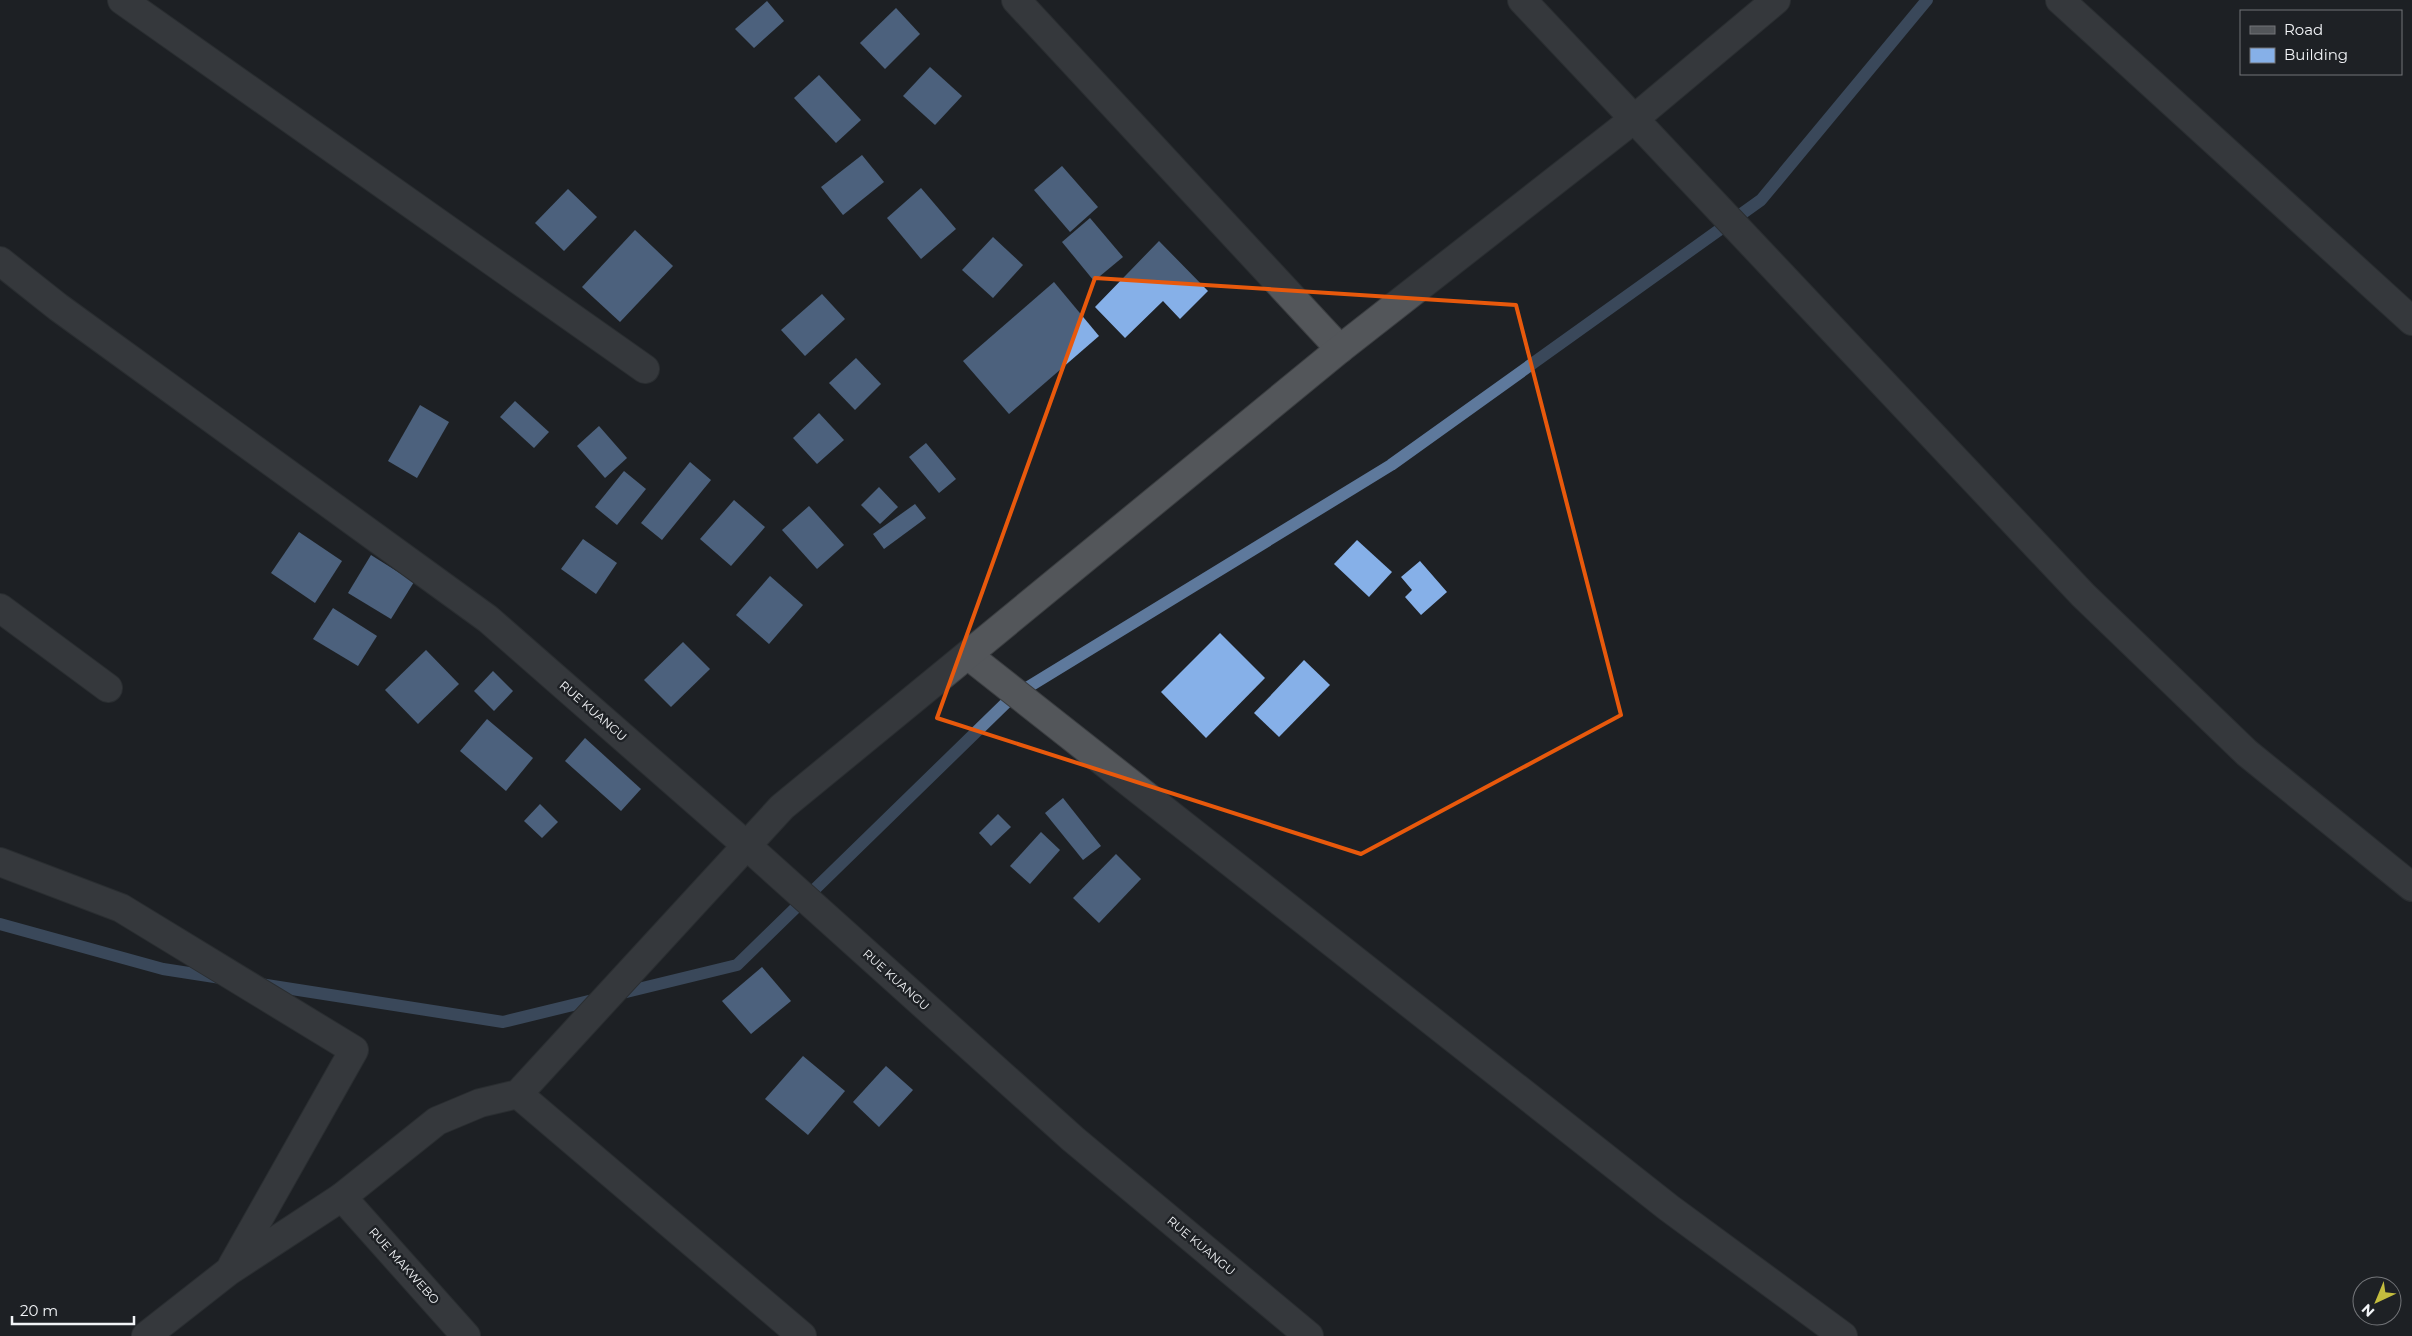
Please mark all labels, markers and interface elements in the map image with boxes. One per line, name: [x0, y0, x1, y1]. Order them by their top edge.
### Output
legend: [2240, 10, 2402, 75]
text: Road: [2284, 20, 2323, 39]
text: Building: [2284, 45, 2348, 64]
street label: RUE KUANGU: [557, 677, 630, 744]
street label: RUE KUANGU: [860, 946, 933, 1013]
street label: RUE KUANGU: [1164, 1213, 1238, 1278]
street label: RUE MAKWEBO: [366, 1224, 443, 1307]
north arrow: [2352, 1276, 2402, 1326]
scale bar: [12, 1294, 135, 1326]
text: N: [2358, 1300, 2378, 1321]
text: 20 m: [20, 1301, 58, 1320]

